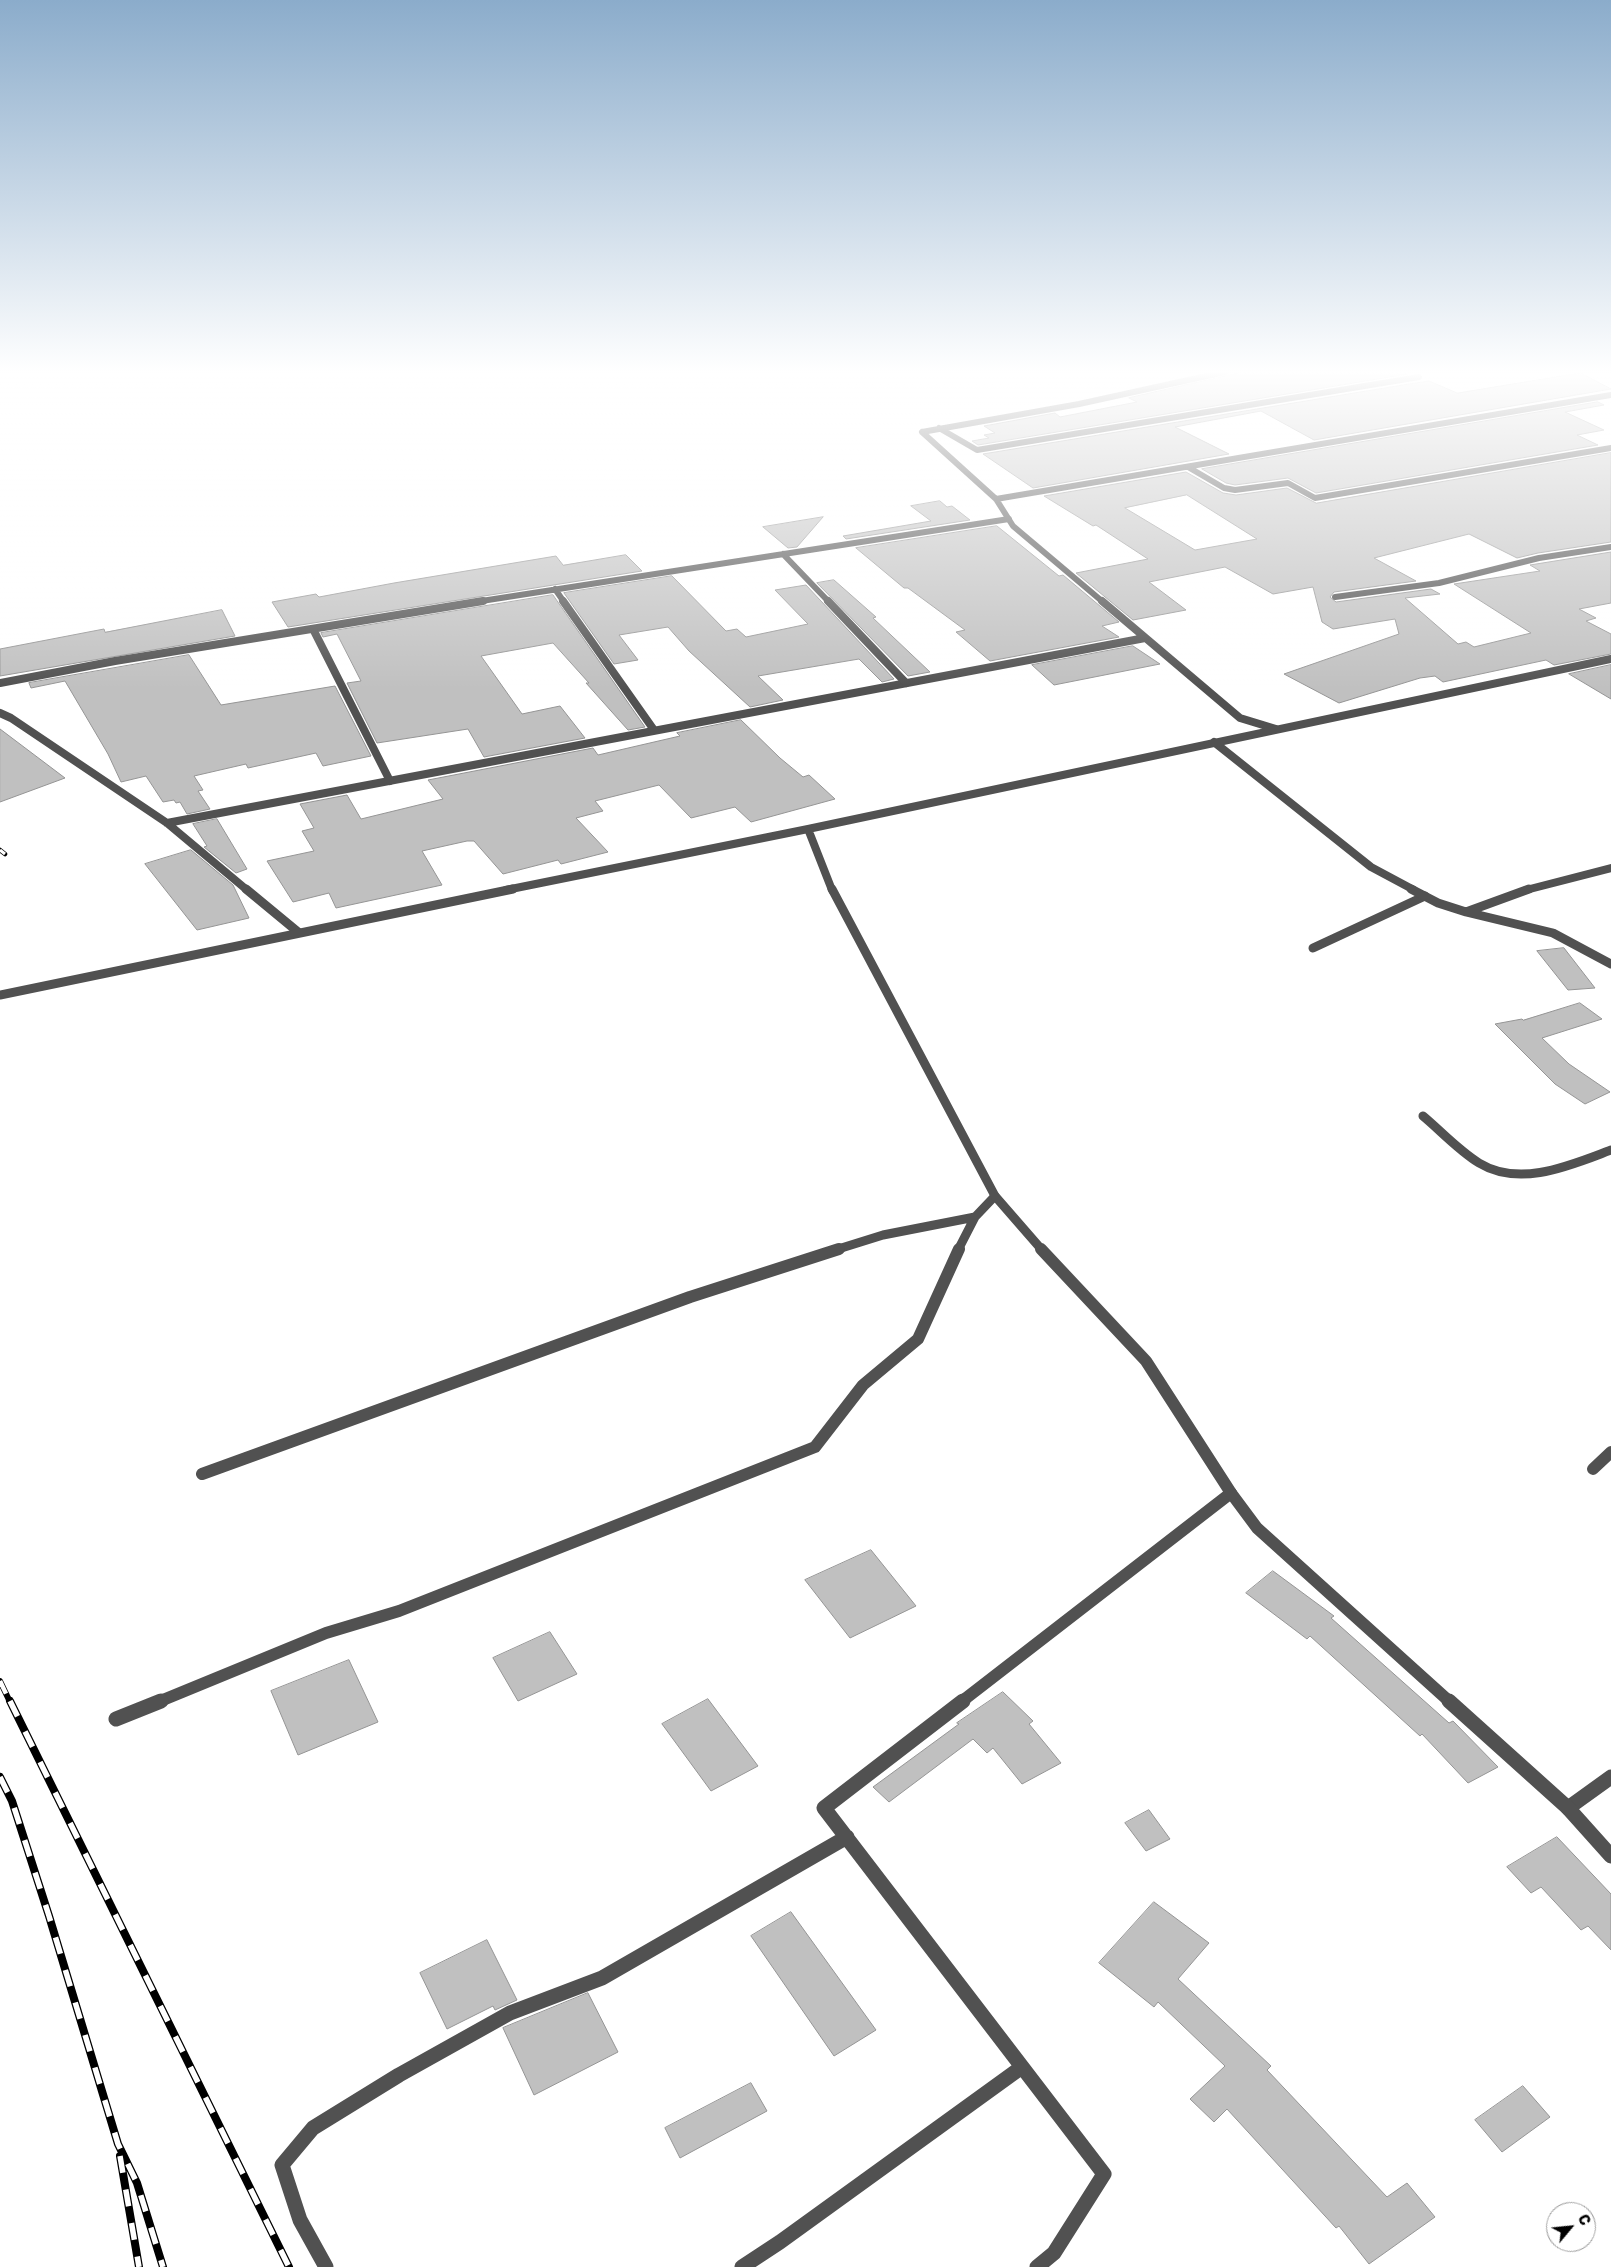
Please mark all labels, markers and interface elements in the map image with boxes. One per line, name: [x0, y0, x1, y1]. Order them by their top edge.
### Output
north arrow: [1546, 2202, 1596, 2252]
text: С: [1574, 2212, 1594, 2229]

